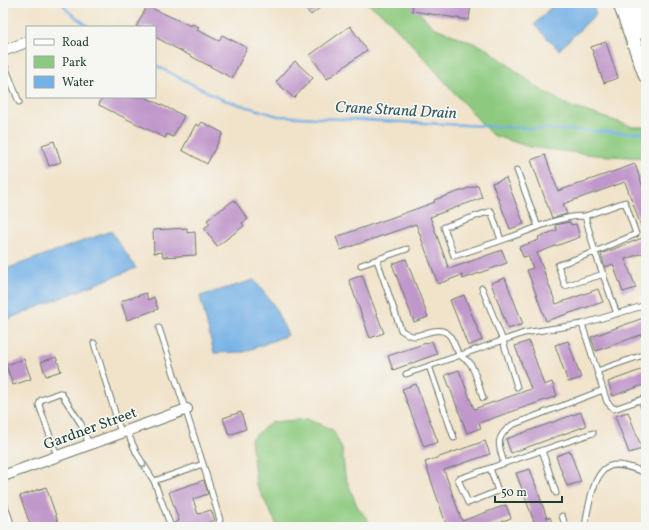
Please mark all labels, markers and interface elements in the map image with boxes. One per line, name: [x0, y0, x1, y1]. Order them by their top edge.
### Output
legend: [26, 26, 156, 98]
text: Road: [62, 35, 89, 51]
text: Park: [62, 55, 87, 71]
text: Water: [62, 75, 94, 91]
water label: Crane Strand Drain: [334, 97, 457, 125]
street label: Gardner Street: [41, 403, 140, 456]
one-way arrow: [139, 461, 146, 468]
scale bar: [495, 478, 562, 504]
text: 50 m: [501, 485, 527, 501]

